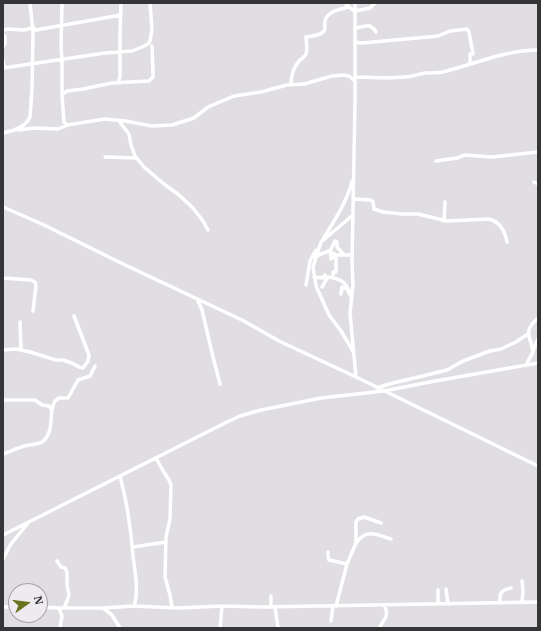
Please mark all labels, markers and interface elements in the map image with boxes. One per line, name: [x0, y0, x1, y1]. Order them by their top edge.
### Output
north arrow: [8, 583, 48, 623]
text: N: [31, 594, 47, 606]

